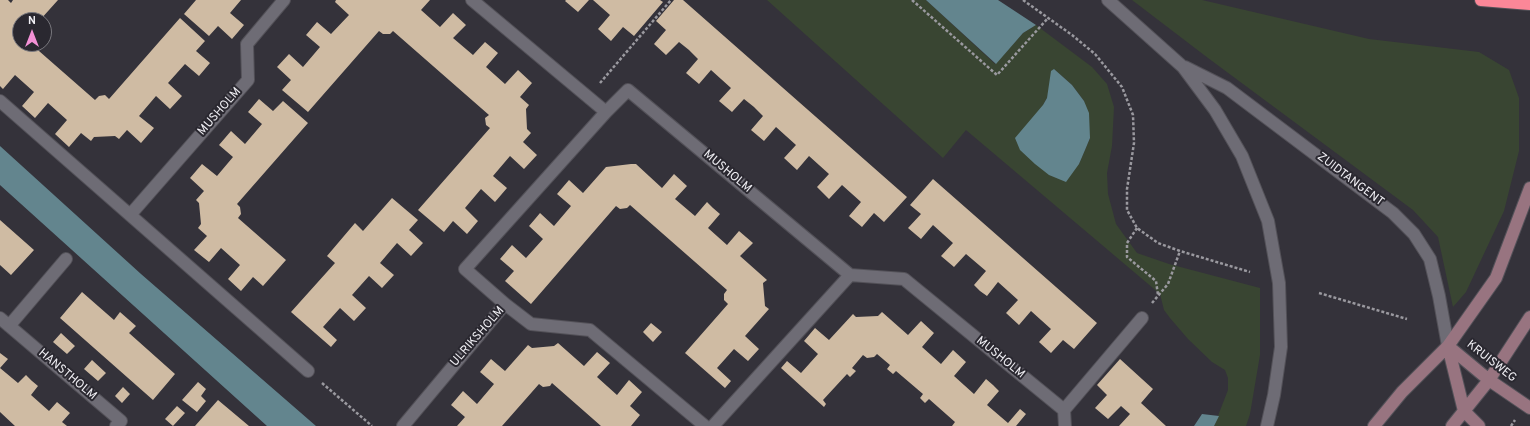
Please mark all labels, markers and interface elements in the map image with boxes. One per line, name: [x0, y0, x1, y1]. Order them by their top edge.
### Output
north arrow: [12, 12, 52, 52]
text: N: [28, 14, 36, 28]
street label: MUSHOLM: [195, 85, 245, 139]
street label: MUSHOLM: [700, 148, 754, 196]
street label: ZUIDTANGENT: [1314, 150, 1386, 210]
street label: ULRIKSHOLM: [448, 304, 508, 370]
street label: MUSHOLM: [973, 334, 1027, 382]
street label: KRUISWEG: [1463, 338, 1519, 386]
street label: HANSTHOLM: [35, 346, 99, 404]

